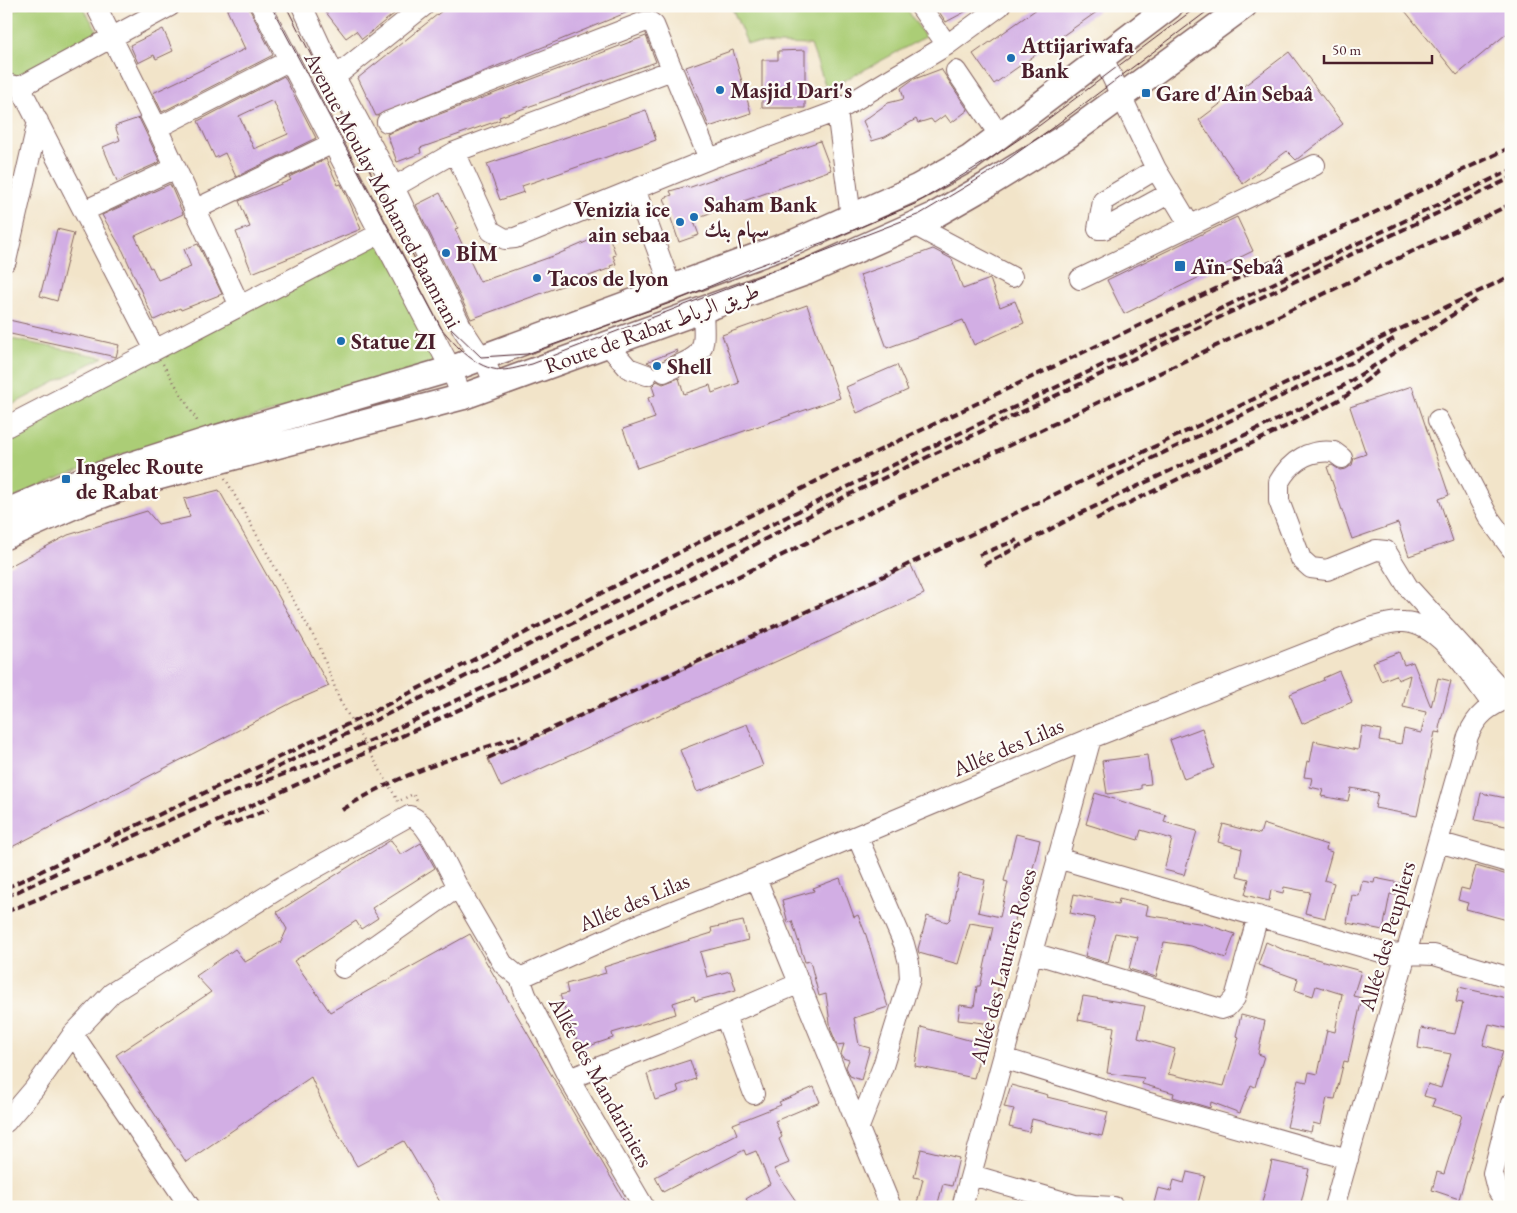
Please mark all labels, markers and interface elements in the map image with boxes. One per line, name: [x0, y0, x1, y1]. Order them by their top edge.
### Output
place label: Attijariwafa Bank: [1020, 31, 1134, 85]
scale bar: [1324, 32, 1432, 64]
text: 50 m: [1332, 40, 1361, 59]
street label: Avenue Moulay Mohamed Baamrani: [297, 46, 468, 333]
marker: Attijariwafa Bank: [1005, 52, 1017, 64]
place label: Masjid Dari's: [730, 76, 852, 105]
place label: Gare d'Ain Sebaâ: [1156, 79, 1314, 108]
marker: Masjid Dari's: [714, 84, 726, 96]
marker: Gare d'Ain Sebaâ: [1140, 87, 1152, 99]
place label: Saham Bank سهام بنك: [704, 190, 818, 249]
place label: Venizia ice ain sebaa: [573, 195, 670, 249]
marker: Saham Bank سهام بنك: [688, 211, 700, 223]
marker: Venizia ice ain sebaa: [674, 216, 686, 228]
place label: BİM: [456, 239, 498, 268]
marker: BİM: [440, 247, 452, 259]
place label: Aïn-Sebaâ: [1190, 252, 1284, 281]
marker: Aïn-Sebaâ: [1173, 259, 1187, 273]
place label: Tacos de lyon: [547, 264, 669, 293]
marker: Tacos de lyon: [531, 272, 543, 284]
street label: Route de Rabat طريق الرباط: [541, 276, 763, 380]
place label: Statue ZI: [351, 327, 436, 356]
marker: Statue ZI: [335, 335, 347, 347]
place label: Shell: [667, 352, 712, 381]
marker: Shell: [651, 360, 663, 372]
place label: Ingelec Route de Rabat: [76, 452, 203, 506]
marker: Ingelec Route de Rabat: [60, 473, 72, 485]
street label: Allée des Lilas: [947, 711, 1068, 784]
street label: Allée des Peupliers: [1352, 858, 1422, 1015]
street label: Allée des Lauriers Roses: [963, 865, 1043, 1068]
street label: Allée des Lilas: [573, 866, 694, 939]
street label: Allée des Mandariniers: [542, 991, 660, 1172]

